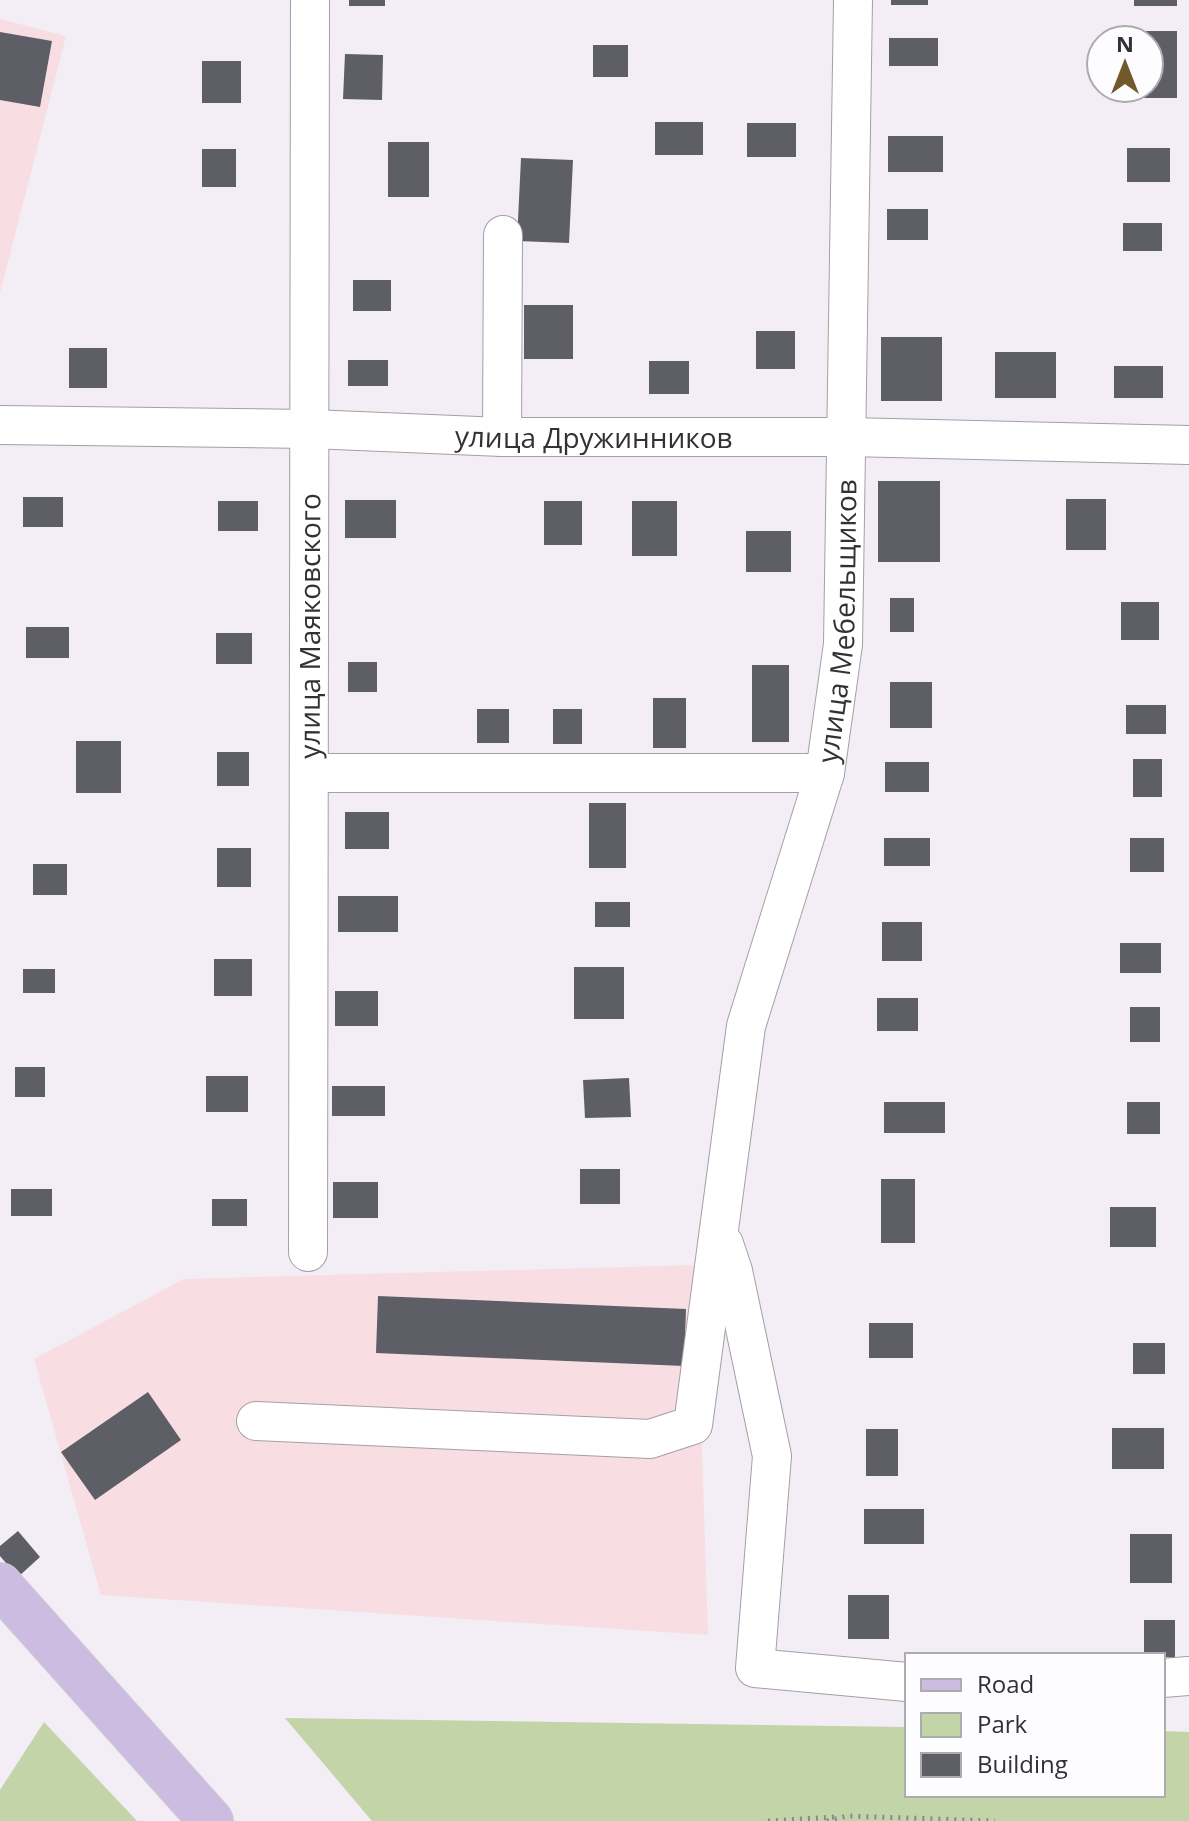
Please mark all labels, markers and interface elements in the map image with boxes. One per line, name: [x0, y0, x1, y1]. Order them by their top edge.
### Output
north arrow: [1085, 24, 1165, 104]
text: N: [1116, 28, 1134, 58]
street label: улица Дружинников: [454, 416, 733, 456]
street label: улица Мебельщиков: [808, 479, 865, 765]
street label: улица Маяковского: [290, 493, 328, 759]
legend: [905, 1653, 1165, 1797]
text: Road: [977, 1667, 1034, 1700]
text: Park: [977, 1707, 1028, 1740]
text: Building: [977, 1747, 1068, 1780]

